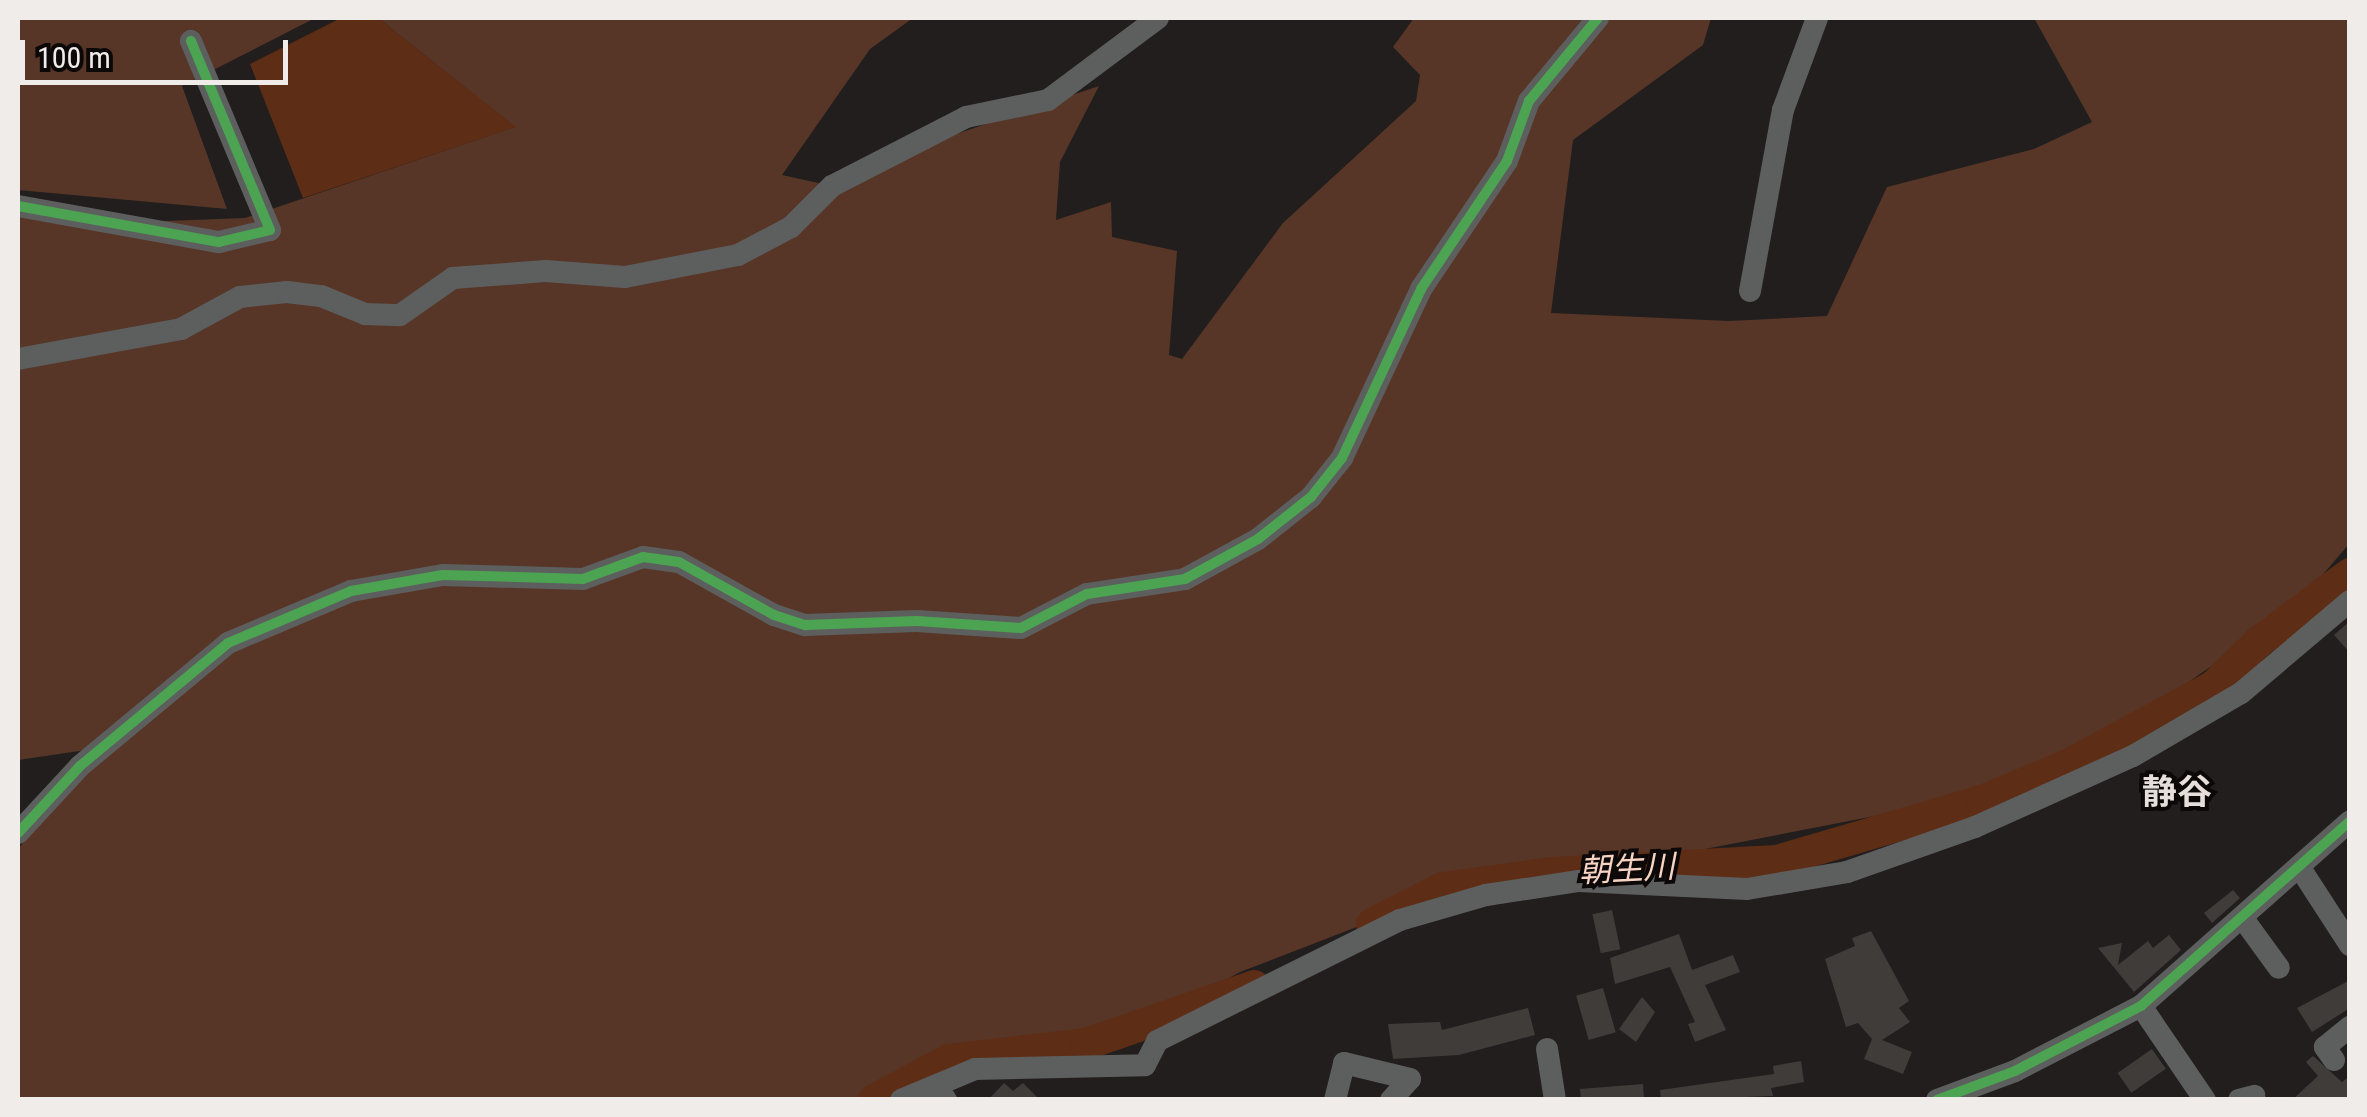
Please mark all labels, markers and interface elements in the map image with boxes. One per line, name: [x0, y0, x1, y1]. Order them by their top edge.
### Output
scale bar: [25, 20, 292, 82]
text: 100 m: [37, 40, 111, 75]
district label: 静谷: [2142, 772, 2212, 814]
water label: 朝生川: [1578, 847, 1676, 891]

